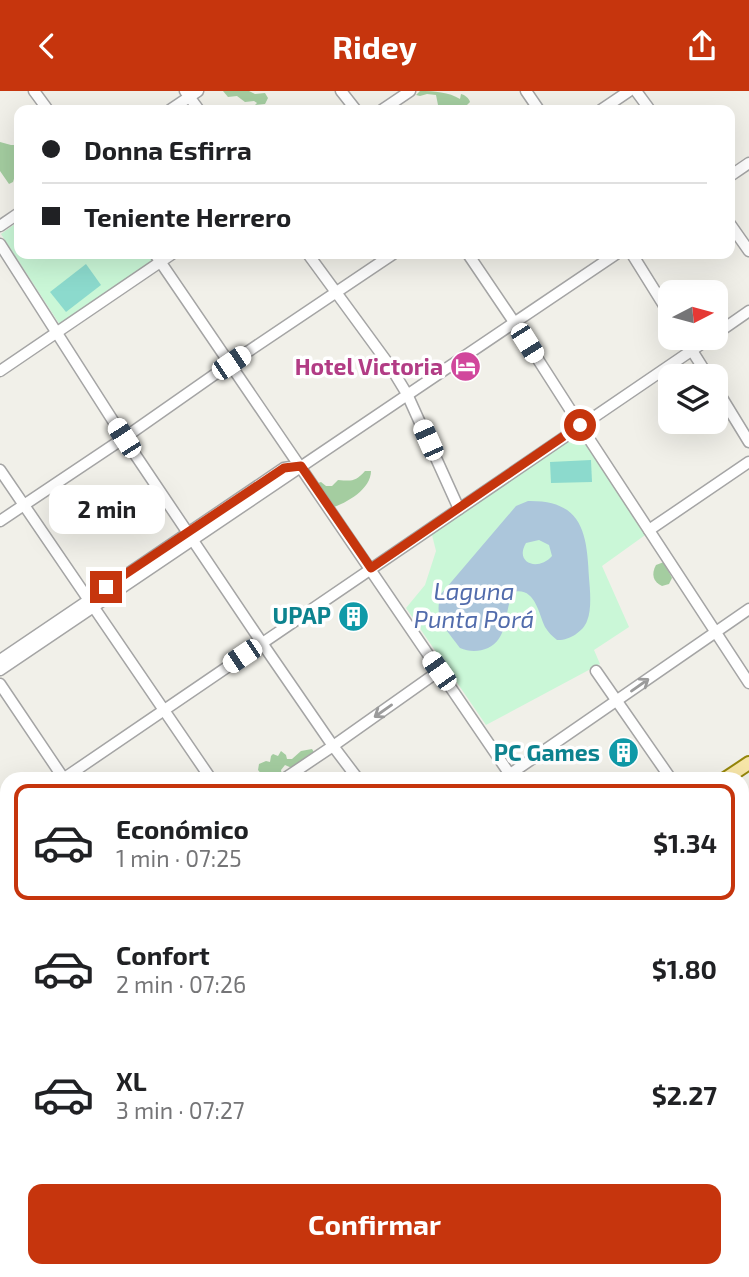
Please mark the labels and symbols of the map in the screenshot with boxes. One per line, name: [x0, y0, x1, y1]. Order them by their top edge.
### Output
north arrow: [658, 280, 728, 350]
car: [507, 320, 548, 366]
car: [208, 343, 255, 383]
hotel icon: Hotel Victoria: [449, 350, 483, 384]
place label: Hotel Victoria: [295, 352, 443, 380]
route start: [564, 409, 596, 441]
car: [104, 415, 145, 461]
car: [410, 417, 447, 463]
callout: 2 min: [48, 485, 164, 535]
route end: [90, 571, 122, 603]
water label: Laguna Punta Porá: [414, 576, 534, 633]
building icon: UPAP: [337, 599, 371, 633]
place label: UPAP: [273, 601, 331, 629]
car: [219, 636, 266, 676]
car: [419, 648, 460, 694]
one-way arrow: [630, 678, 649, 692]
one-way arrow: [374, 703, 393, 718]
building icon: PC Games: [606, 736, 640, 770]
place label: PC Games: [494, 738, 600, 766]

